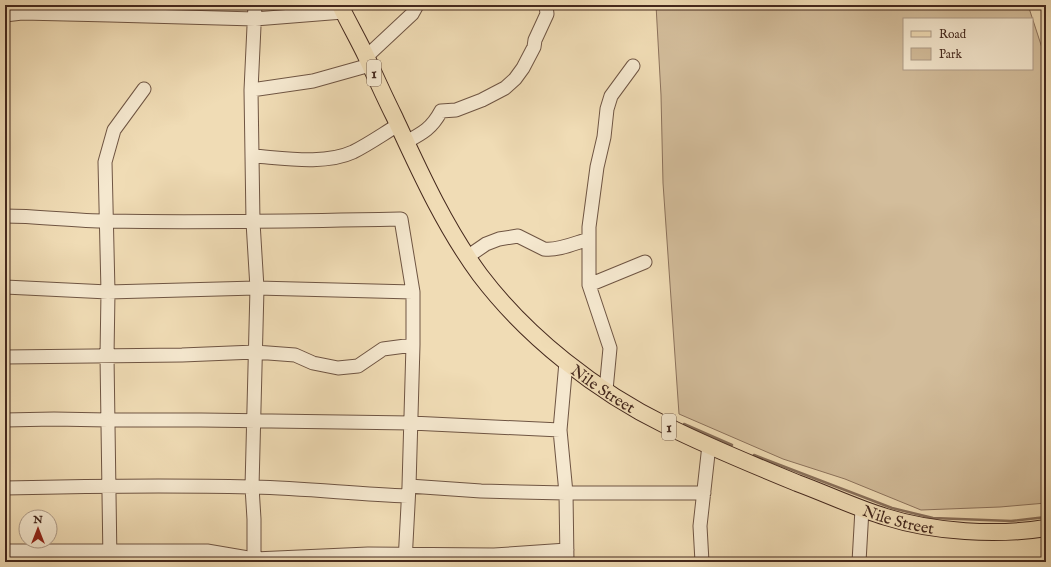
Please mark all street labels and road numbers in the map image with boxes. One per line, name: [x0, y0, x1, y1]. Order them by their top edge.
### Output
road number: 1: [367, 60, 381, 86]
street label: Nile Street: [566, 361, 638, 419]
road number: 1: [662, 414, 676, 440]
street label: Nile Street: [860, 502, 936, 540]

